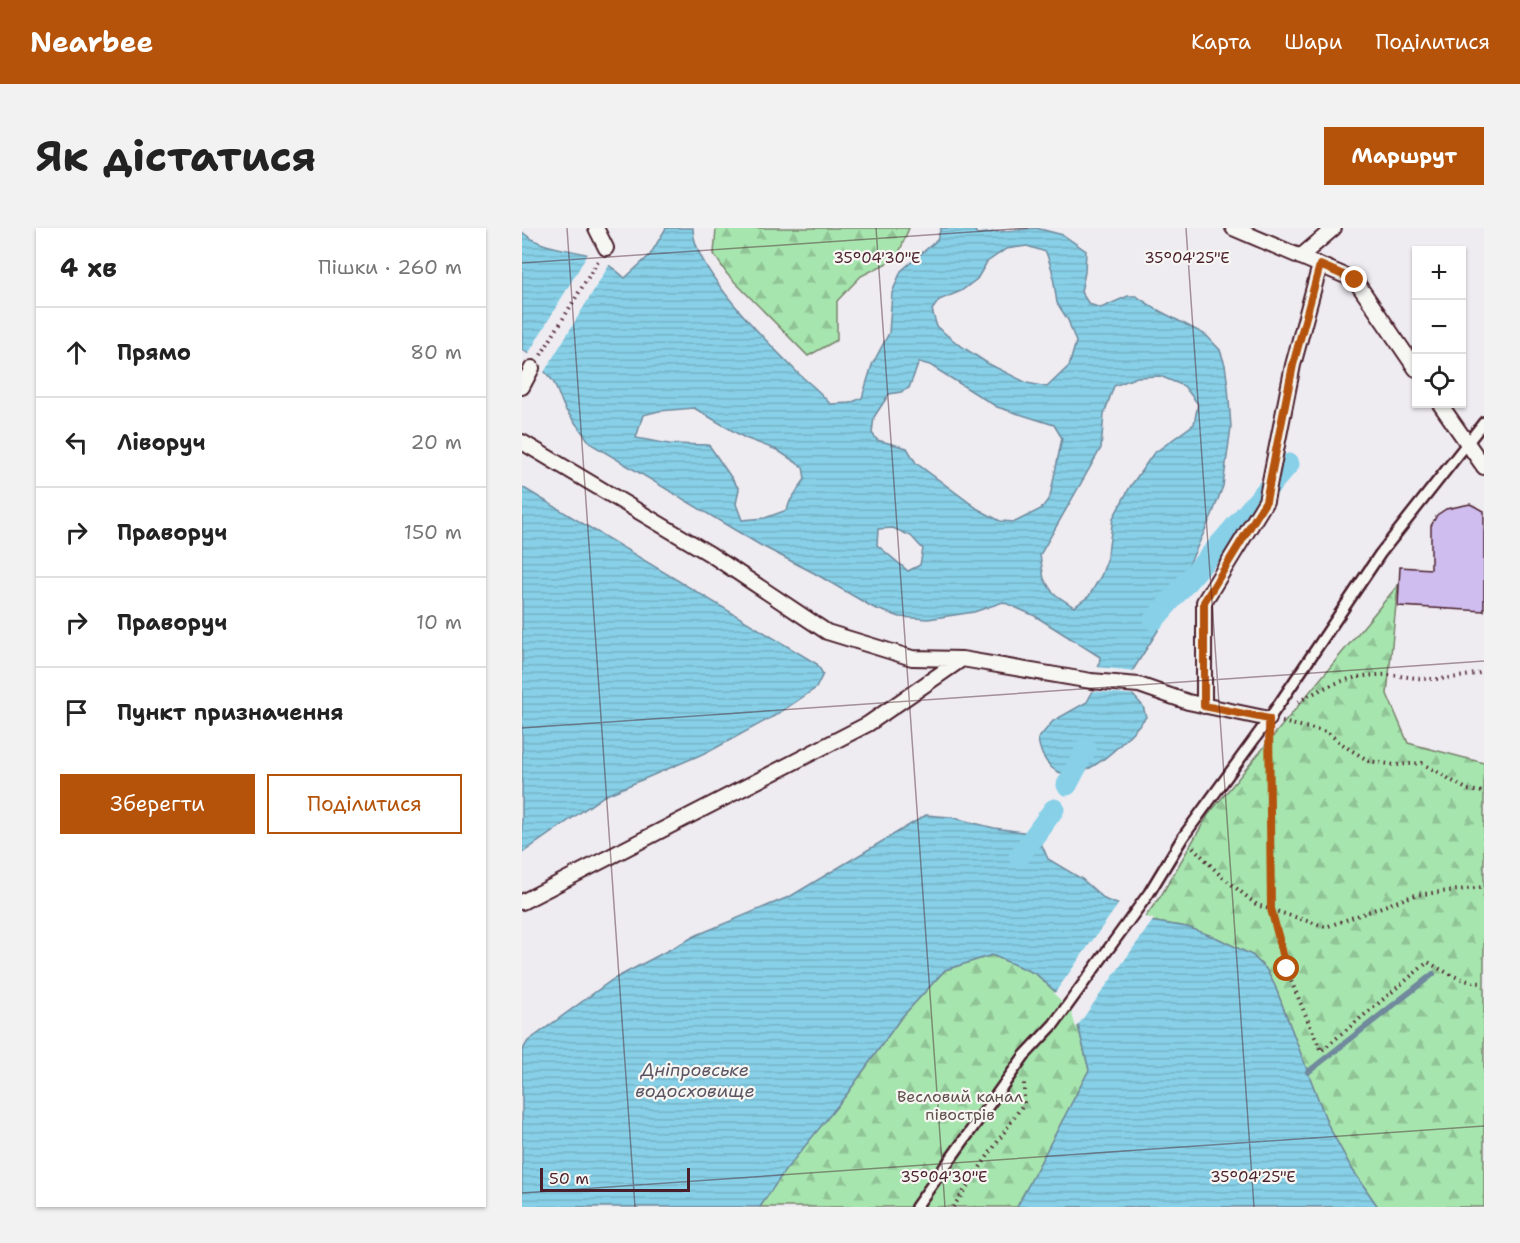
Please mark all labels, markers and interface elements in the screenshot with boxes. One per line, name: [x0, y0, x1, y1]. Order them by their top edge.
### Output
text: Nearbee: [30, 23, 153, 61]
text: Карта: [1191, 28, 1251, 56]
text: Шари: [1284, 28, 1342, 56]
text: Поділитися: [1375, 28, 1490, 56]
button: Маршрут: [1324, 127, 1484, 185]
text: Як дістатися: [36, 128, 316, 184]
map controls: [1412, 246, 1466, 408]
button: +: [1412, 246, 1466, 300]
text: 35°04'30"E: [834, 248, 920, 268]
text: 35°04'25"E: [1144, 248, 1230, 268]
text: 4 хв: [60, 250, 117, 285]
text: Пішки · 260 m: [318, 254, 462, 280]
route end: [1341, 266, 1367, 292]
button: −: [1412, 300, 1466, 354]
icon: ahead: [60, 336, 93, 369]
text: Прямо: [117, 338, 191, 367]
text: 80 m: [410, 339, 462, 365]
button: locate: [1412, 354, 1466, 408]
icon: left: [60, 426, 93, 459]
text: Ліворуч: [117, 428, 205, 457]
text: 20 m: [411, 429, 462, 455]
icon: right: [60, 516, 93, 549]
text: Праворуч: [117, 518, 227, 547]
text: 150 m: [404, 519, 462, 545]
icon: right: [60, 606, 93, 639]
text: Праворуч: [117, 608, 227, 637]
text: 10 m: [416, 609, 462, 635]
icon: arrive: [60, 696, 93, 729]
text: Пункт призначення: [117, 698, 344, 727]
button: Зберегти: [60, 774, 255, 834]
button: Поділитися: [267, 774, 462, 834]
route start: [1273, 955, 1299, 981]
water label: Дніпровське водосховище: [635, 1058, 755, 1103]
park label: Весловий канал півострів: [897, 1086, 1023, 1125]
scale bar: [540, 1165, 690, 1192]
text: 35°04'30"E: [901, 1167, 987, 1187]
text: 35°04'25"E: [1210, 1167, 1296, 1187]
text: 50 m: [549, 1168, 589, 1189]

